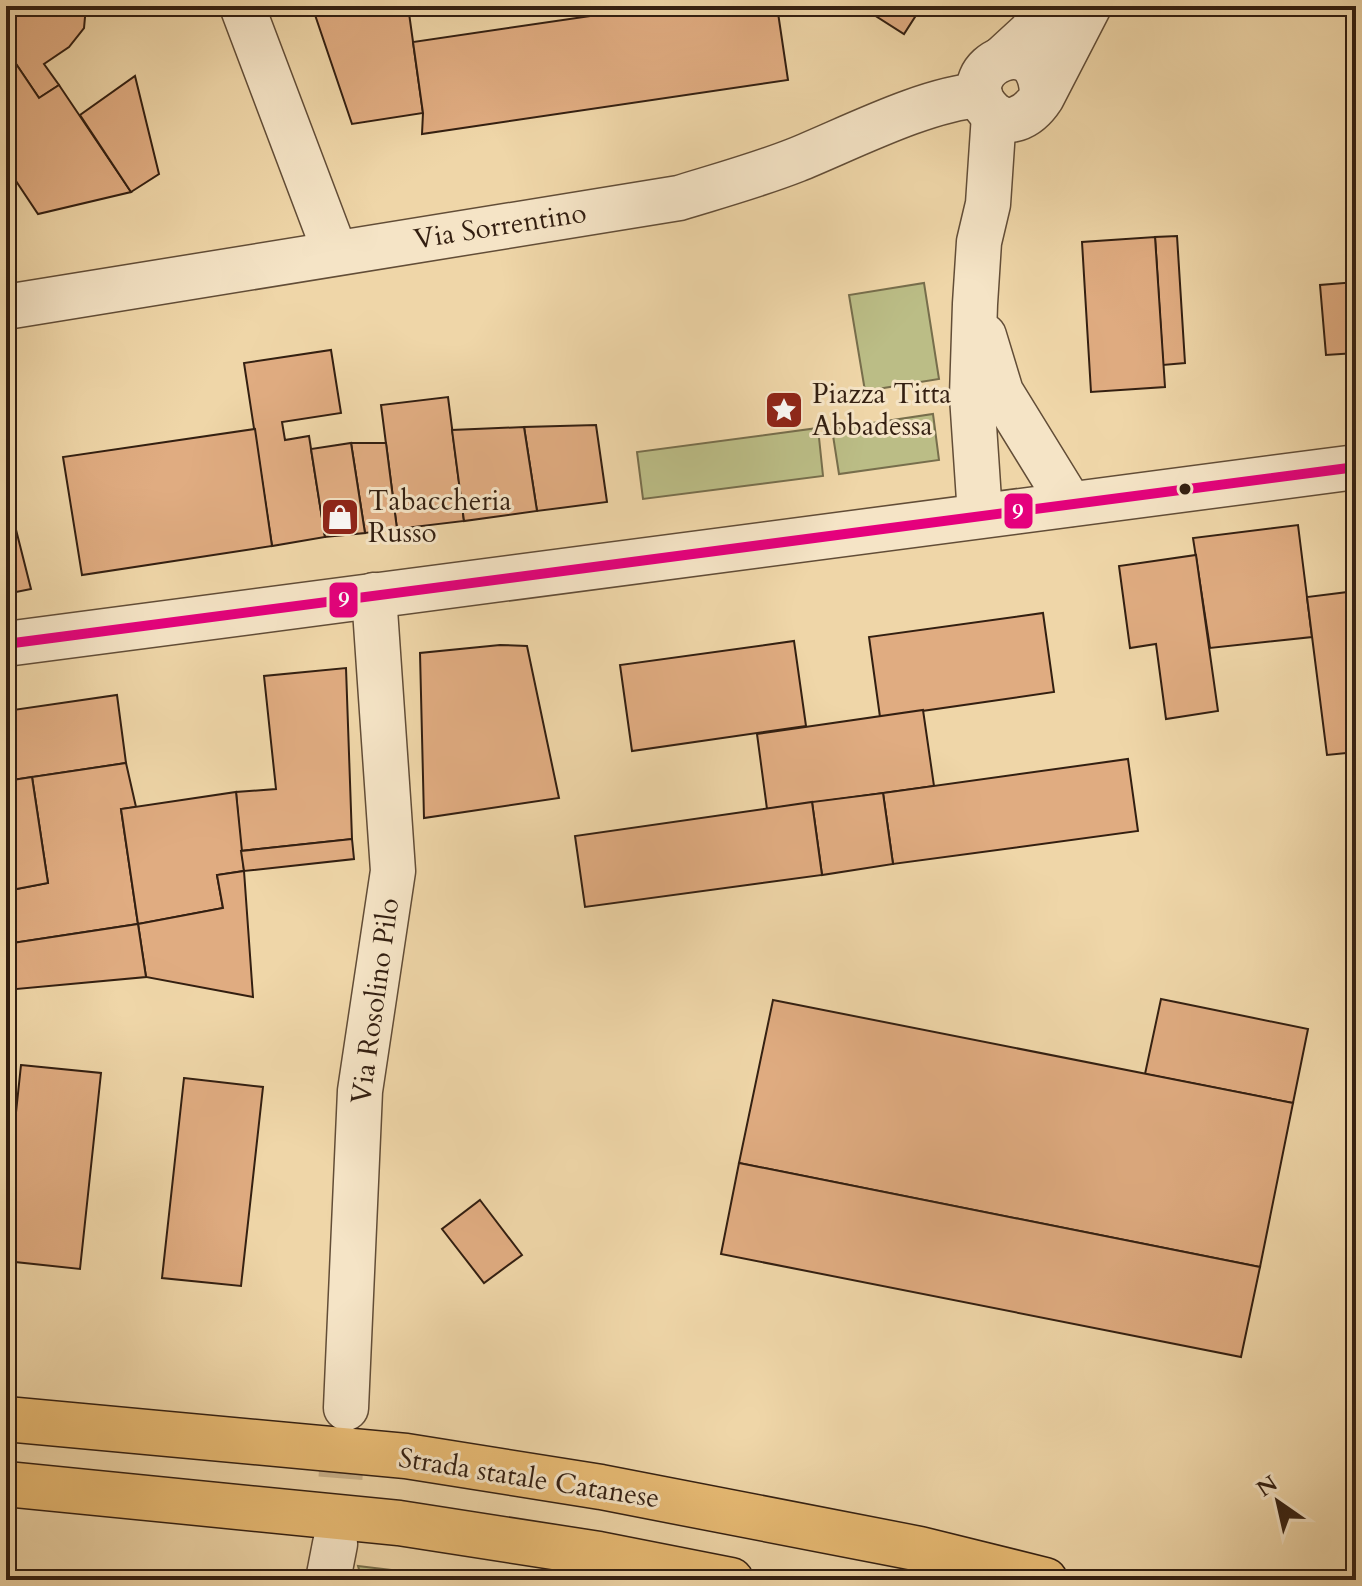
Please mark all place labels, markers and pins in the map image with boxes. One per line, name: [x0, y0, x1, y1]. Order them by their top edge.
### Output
place label: Piazza Titta Abbadessa: [812, 375, 951, 445]
place icon: Piazza Titta Abbadessa: [763, 389, 805, 431]
unlabelled marker: [1177, 481, 1193, 497]
place label: Tabaccheria Russo: [368, 482, 512, 552]
shop icon: Tabaccheria Russo: [319, 496, 361, 538]

